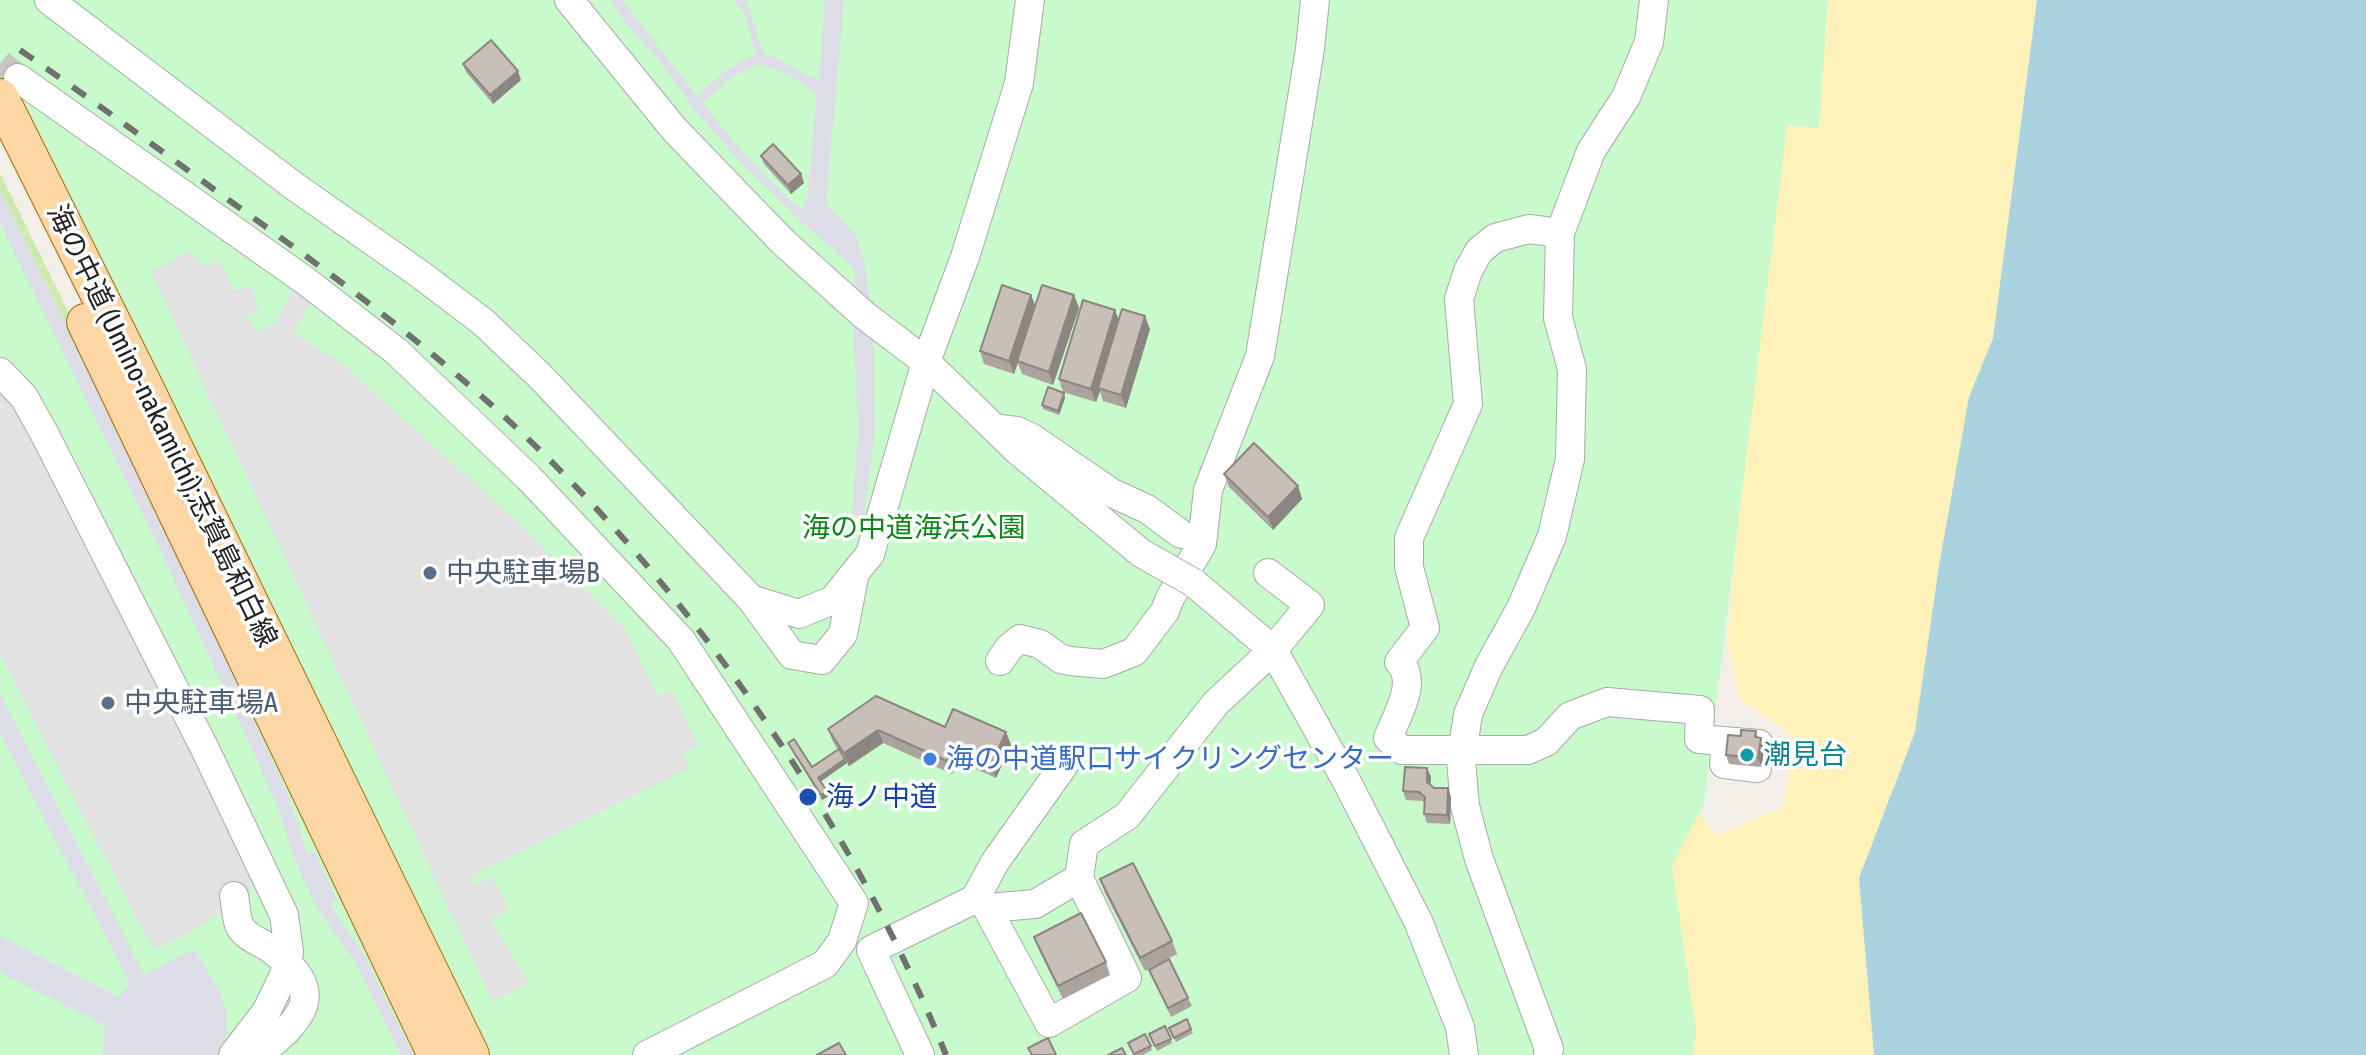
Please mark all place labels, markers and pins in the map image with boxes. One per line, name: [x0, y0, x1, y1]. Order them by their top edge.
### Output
place label: 中央駐車場B: [446, 556, 599, 590]
marker: 中央駐車場B: [421, 564, 439, 582]
place label: 中央駐車場A: [124, 686, 278, 720]
marker: 中央駐車場A: [99, 694, 117, 712]
place label: 潮見台: [1763, 738, 1847, 772]
place label: 海の中道駅口サイクリングセンター: [946, 742, 1394, 776]
marker: 潮見台: [1738, 746, 1756, 764]
marker: 海の中道駅口サイクリングセンター: [921, 750, 939, 768]
place label: 海ノ中道: [826, 780, 938, 814]
marker: 海ノ中道: [797, 786, 819, 808]

